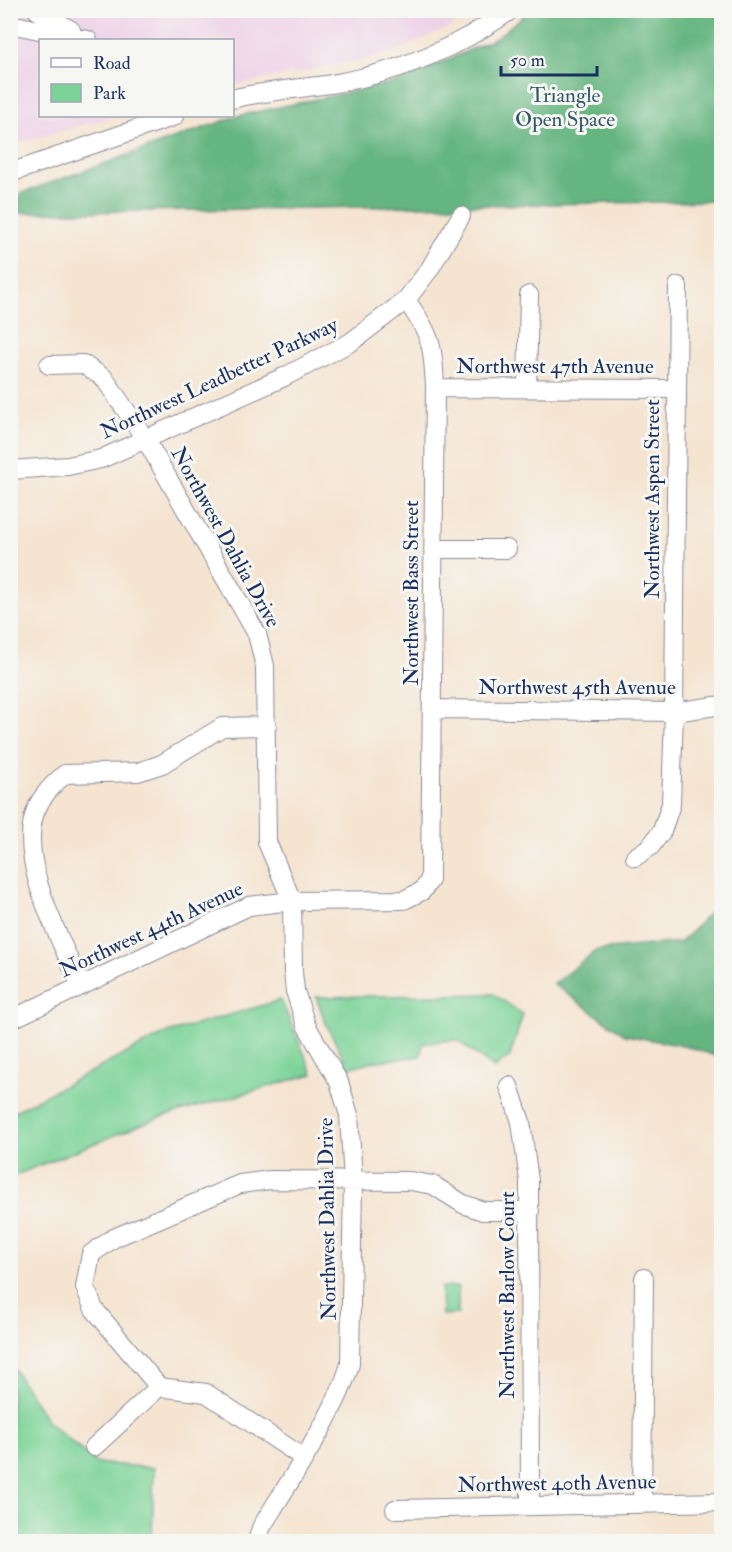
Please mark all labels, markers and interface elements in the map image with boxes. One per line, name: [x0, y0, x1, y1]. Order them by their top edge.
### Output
legend: [39, 39, 234, 117]
scale bar: [501, 39, 597, 77]
text: 50 m: [510, 49, 545, 72]
text: Road: [93, 52, 131, 75]
text: Park: [93, 82, 126, 105]
park label: Triangle Open Space: [515, 82, 615, 133]
street label: Northwest Leadbetter Parkway: [96, 311, 343, 445]
street label: Northwest 47th Avenue: [456, 353, 654, 380]
street label: Northwest Aspen Street: [639, 399, 666, 599]
street label: Northwest Dahlia Drive: [165, 442, 287, 633]
street label: Northwest Bass Street: [398, 500, 425, 686]
street label: Northwest 45th Avenue: [478, 674, 676, 701]
street label: Northwest 44th Avenue: [55, 875, 248, 984]
street label: Northwest Dahlia Drive: [312, 1117, 343, 1321]
street label: Northwest Barlow Court: [494, 1191, 521, 1399]
street label: Northwest 40th Avenue: [457, 1468, 657, 1499]

